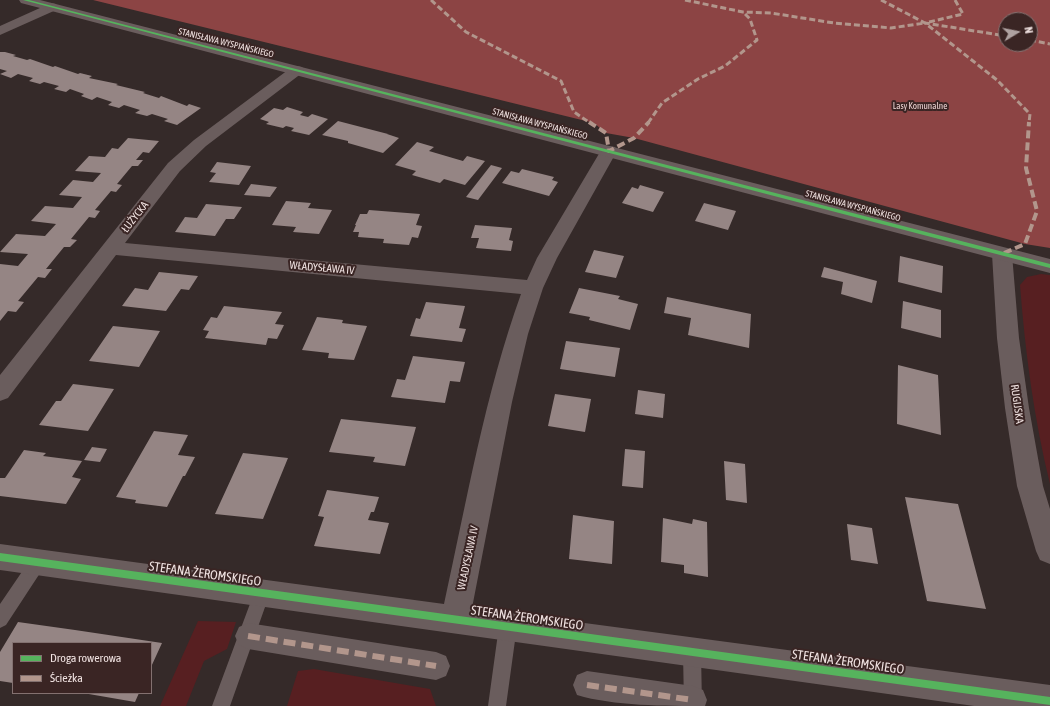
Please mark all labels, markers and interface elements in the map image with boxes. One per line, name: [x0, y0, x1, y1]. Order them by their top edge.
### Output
north arrow: [998, 12, 1038, 52]
street label: STANISŁAWA WYSPIAŃSKIEGO: [177, 26, 275, 60]
text: N: [1022, 26, 1035, 34]
park label: Lasy Komunalne: [893, 101, 947, 111]
street label: STANISŁAWA WYSPIAŃSKIEGO: [491, 106, 589, 142]
street label: STANISŁAWA WYSPIAŃSKIEGO: [804, 188, 902, 224]
street label: ŁUŻYCKA: [119, 199, 151, 235]
street label: WŁADYSŁAWA IV: [289, 259, 355, 277]
street label: RUGIJSKA: [1008, 384, 1026, 424]
street label: WŁADYSŁAWA IV: [455, 525, 481, 591]
street label: STEFANA ŻEROMSKIEGO: [148, 558, 262, 590]
street label: STEFANA ŻEROMSKIEGO: [470, 602, 584, 634]
legend: [12, 642, 152, 694]
street label: STEFANA ŻEROMSKIEGO: [791, 646, 905, 678]
text: Droga rowerowa: [50, 651, 121, 665]
text: Ścieżka: [50, 671, 83, 685]

